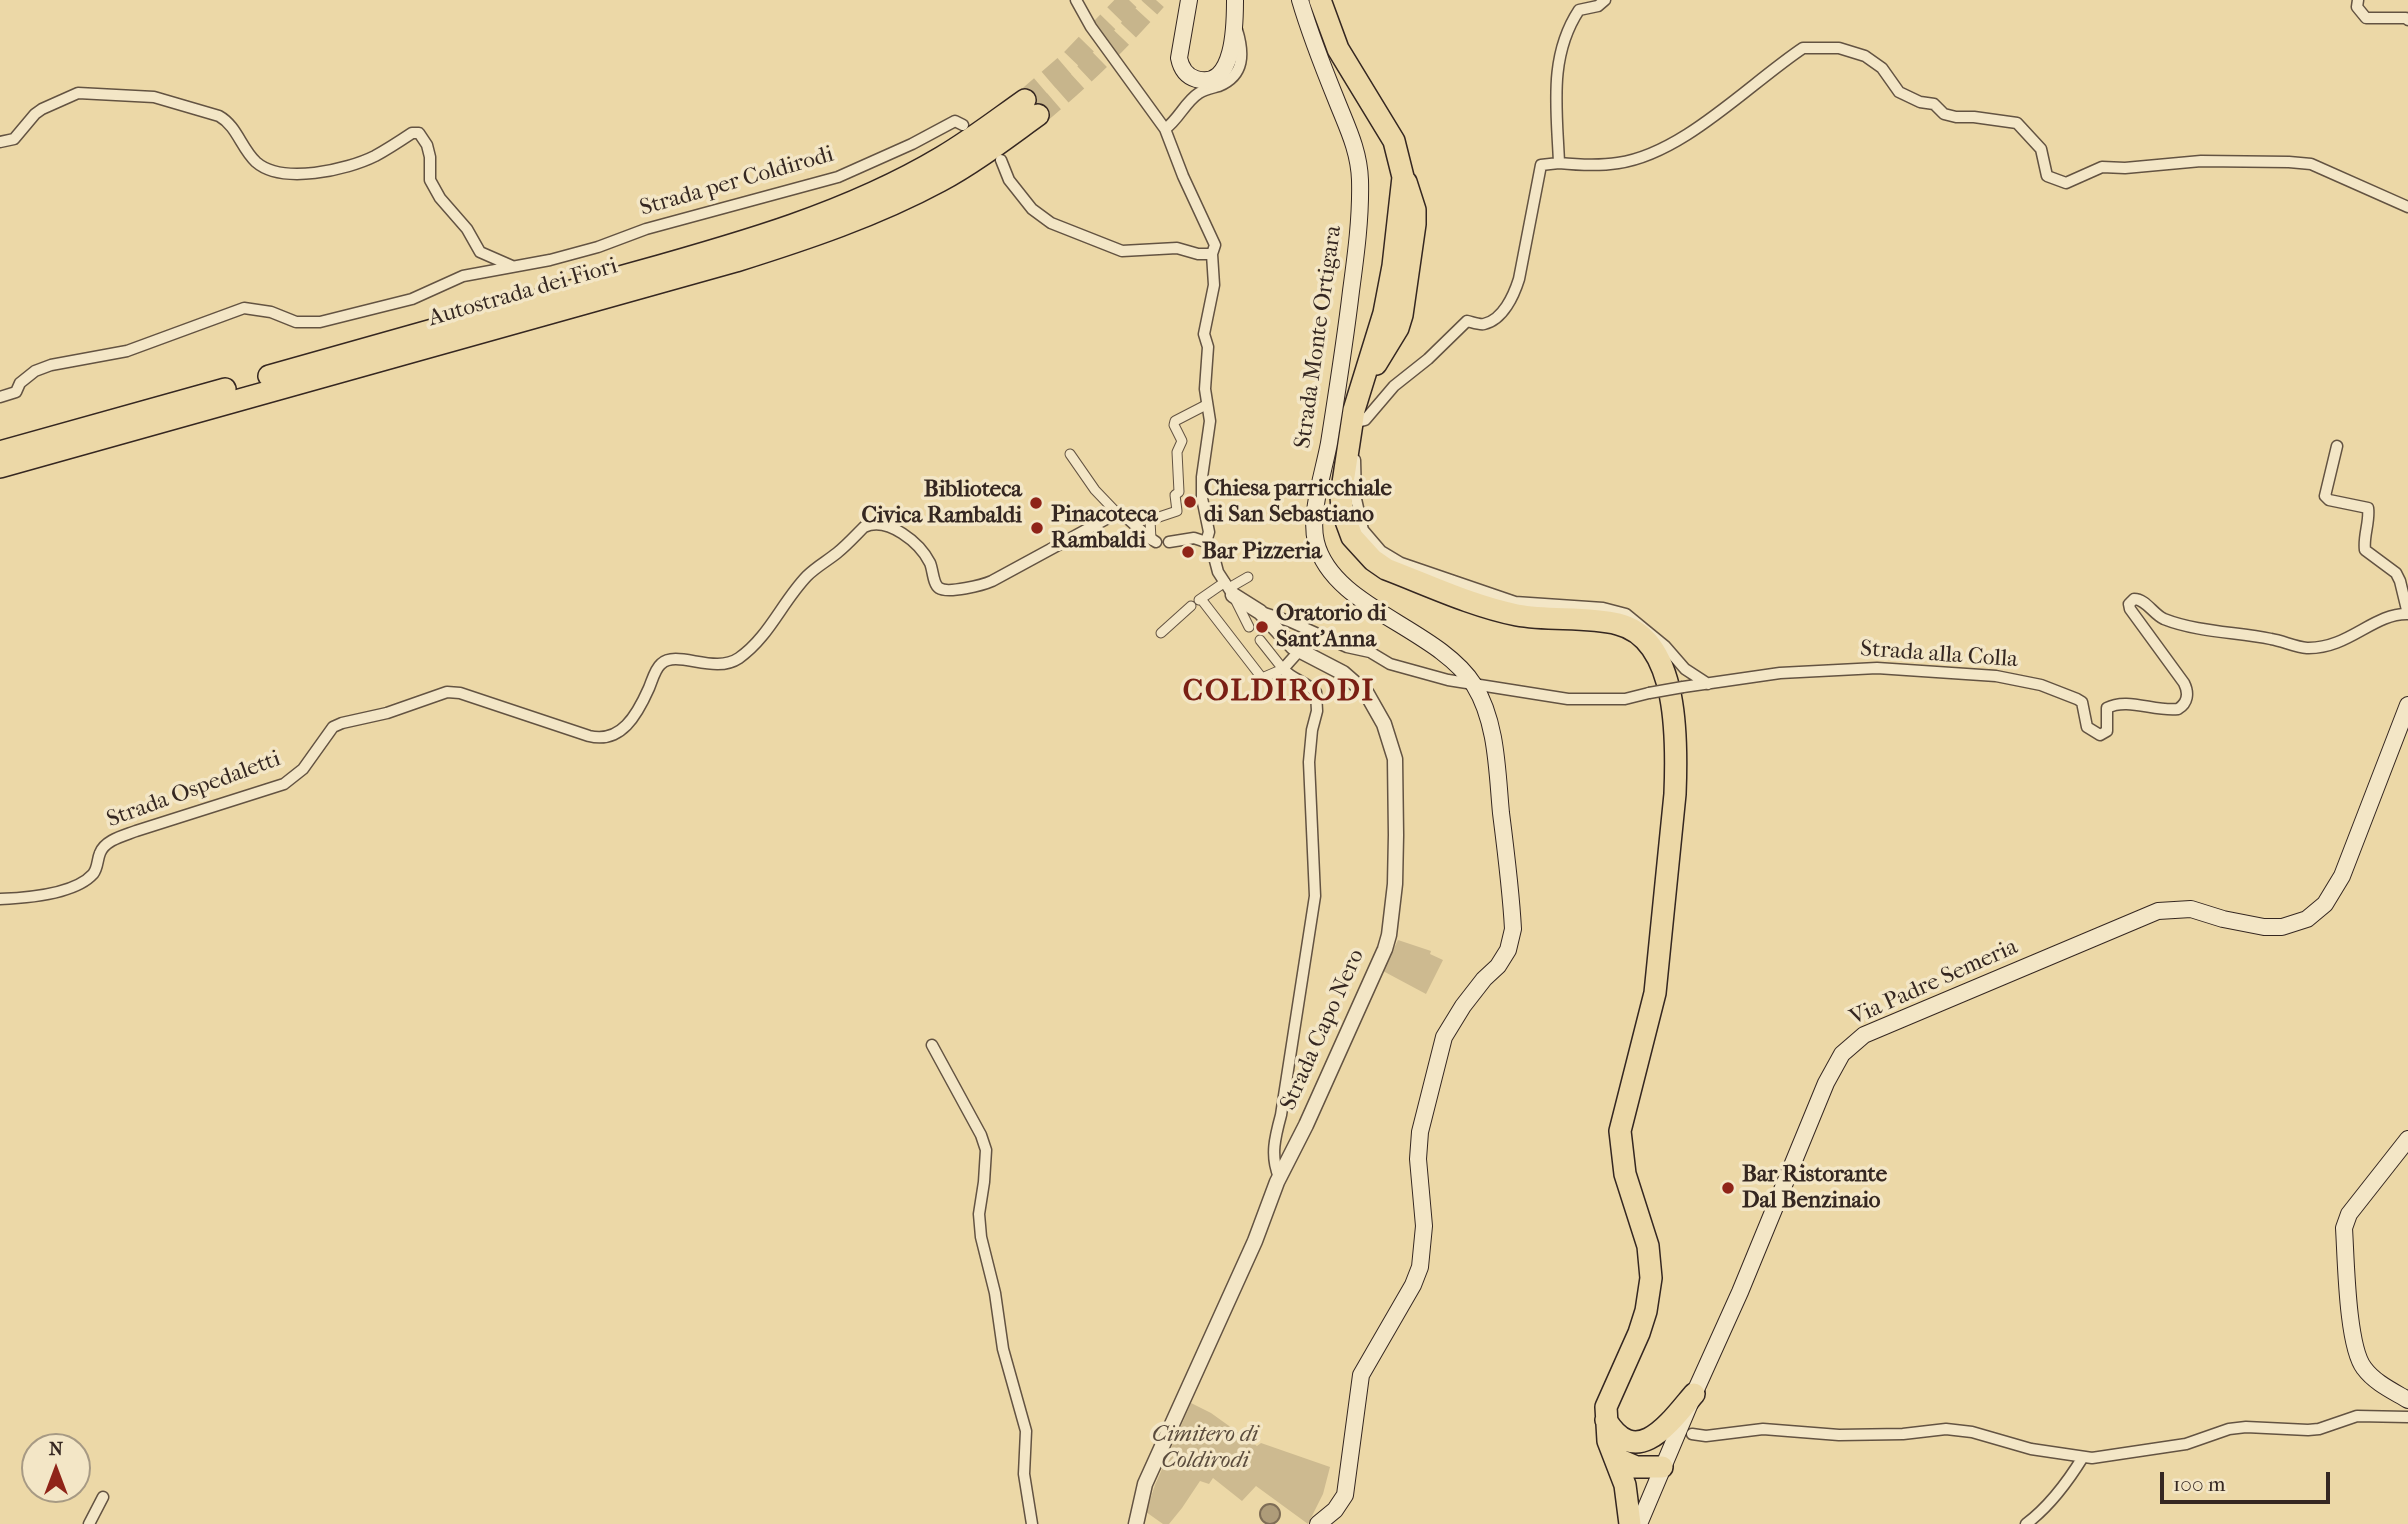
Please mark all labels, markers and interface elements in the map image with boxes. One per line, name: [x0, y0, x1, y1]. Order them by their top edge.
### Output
street label: Strada per Coldirodi: [637, 141, 837, 223]
street label: Strada Monte Ortigara: [1290, 224, 1348, 450]
street label: Autostrada dei Fiori: [425, 253, 621, 333]
place label: Chiesa parricchiale di San Sebastiano: [1204, 475, 1392, 529]
place label: Biblioteca Civica Rambaldi: [861, 476, 1022, 530]
marker: Chiesa parricchiale di San Sebastiano: [1182, 494, 1198, 510]
marker: Biblioteca Civica Rambaldi: [1028, 495, 1044, 511]
place label: Pinacoteca Rambaldi: [1051, 501, 1158, 555]
marker: Pinacoteca Rambaldi: [1029, 520, 1045, 536]
place label: Bar Pizzeria: [1202, 538, 1322, 566]
marker: Bar Pizzeria: [1180, 544, 1196, 560]
place label: Oratorio di Sant'Anna: [1276, 600, 1387, 654]
marker: Oratorio di Sant'Anna: [1254, 619, 1270, 635]
street label: Strada alla Colla: [1859, 636, 2019, 674]
district label: COLDIRODI: [1184, 675, 1374, 711]
street label: Strada Ospedaletti: [103, 746, 285, 834]
street label: Via Padre Semeria: [1846, 934, 2022, 1032]
street label: Strada Capo Nero: [1275, 945, 1371, 1115]
place label: Bar Ristorante Dal Benzinaio: [1742, 1161, 1887, 1215]
marker: Bar Ristorante Dal Benzinaio: [1720, 1180, 1736, 1196]
park label: Cimitero di Coldirodi: [1152, 1421, 1258, 1475]
north arrow: [21, 1433, 91, 1503]
text: N: [49, 1438, 63, 1460]
scale bar: [2163, 1458, 2333, 1502]
text: 100 m: [2173, 1472, 2226, 1496]

